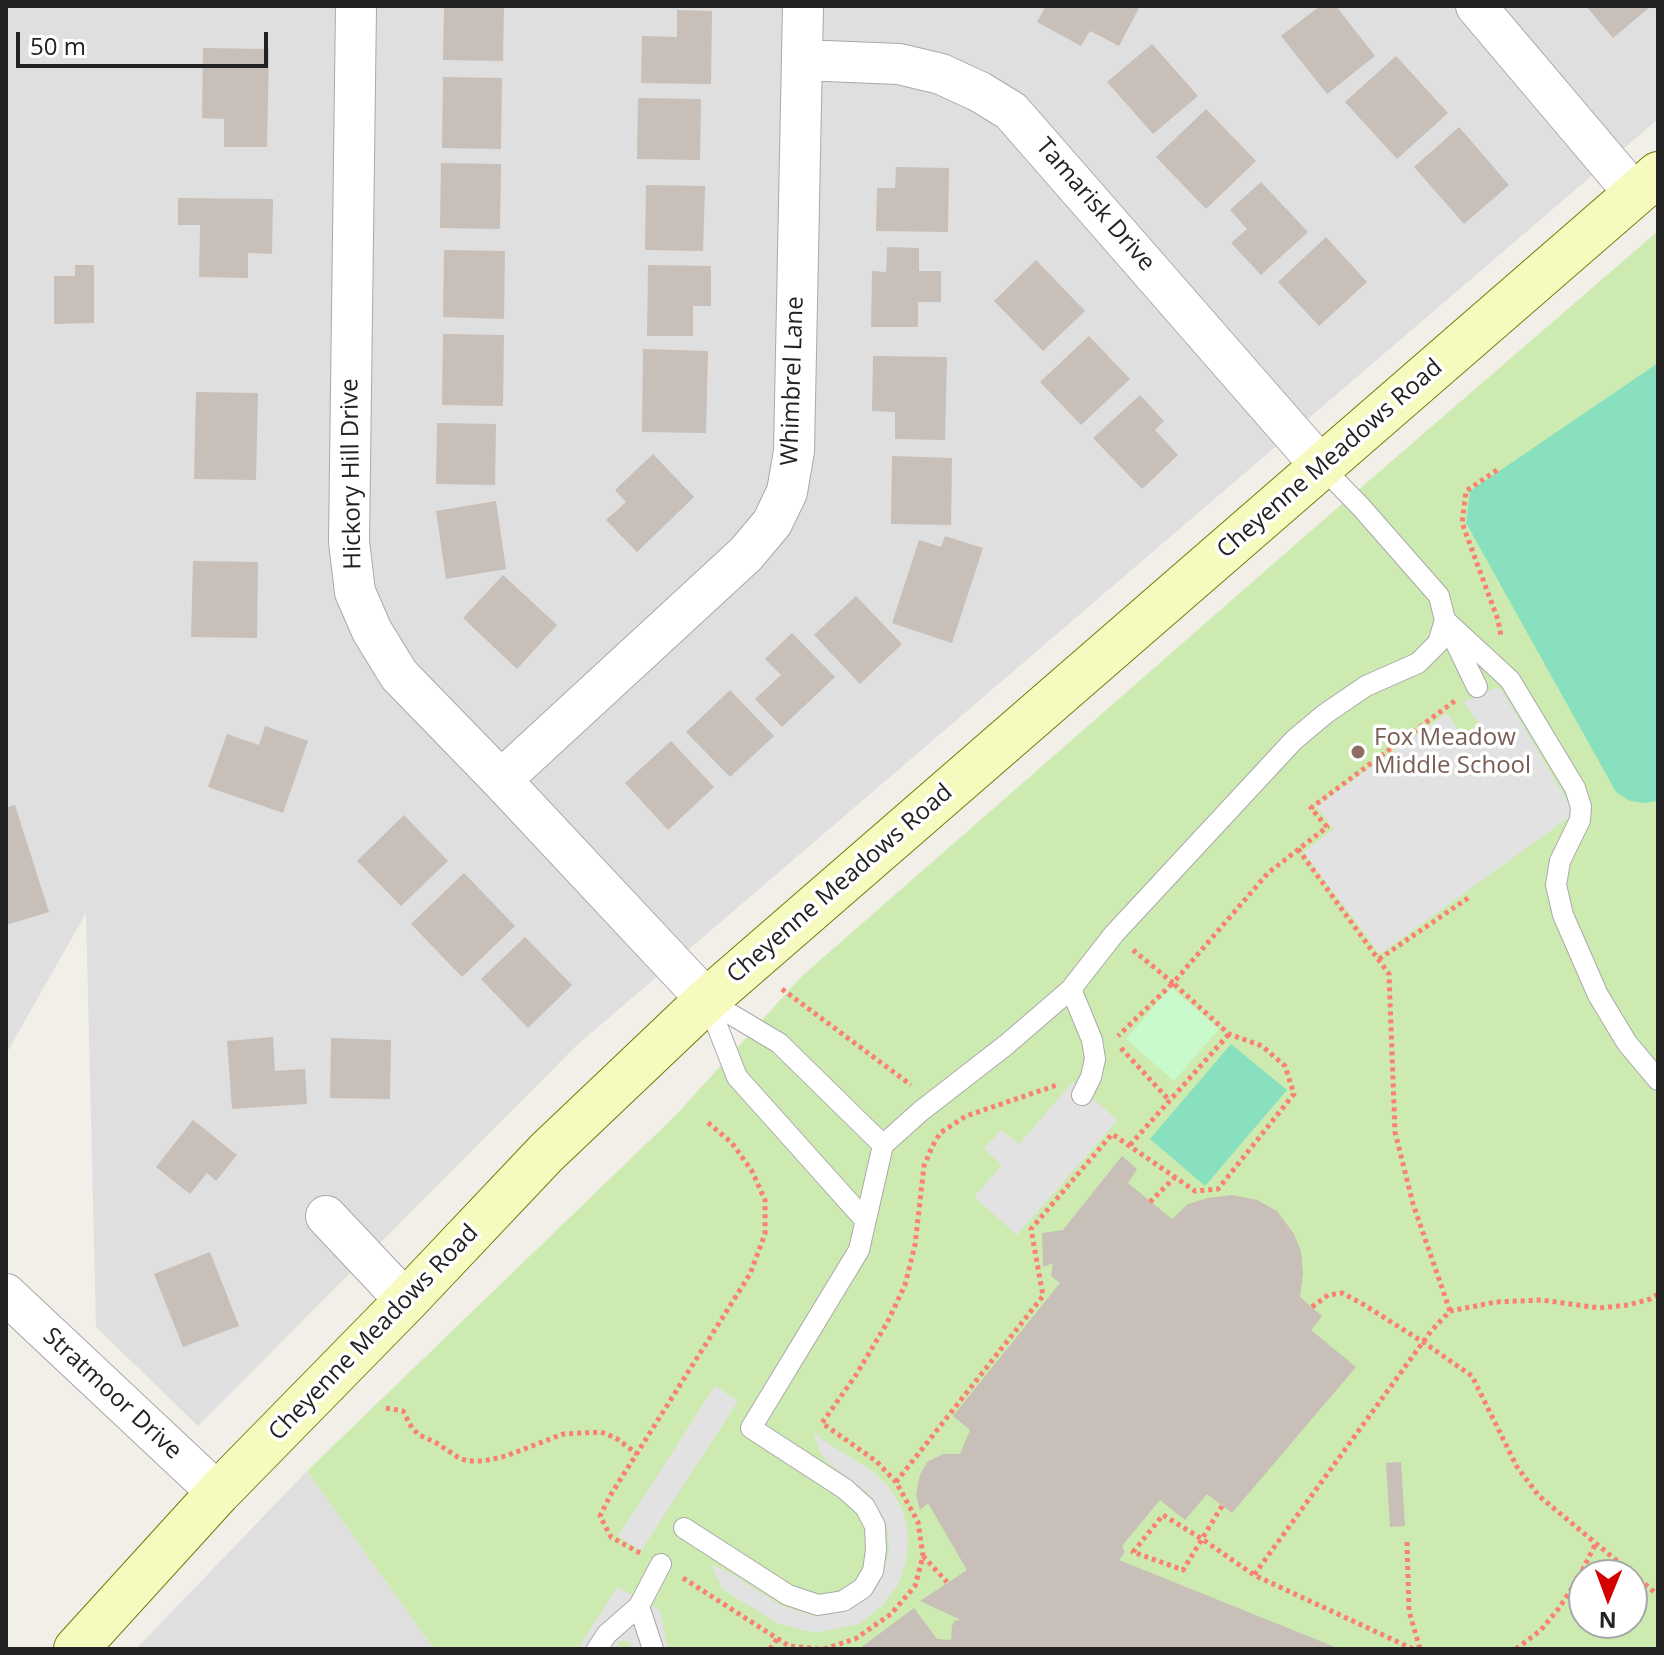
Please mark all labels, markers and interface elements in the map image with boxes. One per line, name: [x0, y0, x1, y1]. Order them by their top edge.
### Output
scale bar: [20, 16, 272, 66]
text: 50 m: [30, 29, 86, 62]
street label: Tamarisk Drive: [1029, 133, 1161, 277]
street label: Whimbrel Lane: [776, 296, 810, 466]
street label: Cheyenne Meadows Road: [1211, 353, 1449, 565]
street label: Hickory Hill Drive: [336, 378, 368, 570]
place label: Fox Meadow Middle School: [1374, 724, 1531, 780]
marker: Fox Meadow Middle School: [1349, 743, 1367, 761]
street label: Cheyenne Meadows Road: [721, 778, 959, 990]
street label: Cheyenne Meadows Road: [263, 1219, 485, 1447]
street label: Stratmoor Drive: [37, 1322, 187, 1466]
north arrow: [1568, 1559, 1648, 1639]
text: N: [1598, 1606, 1617, 1636]

